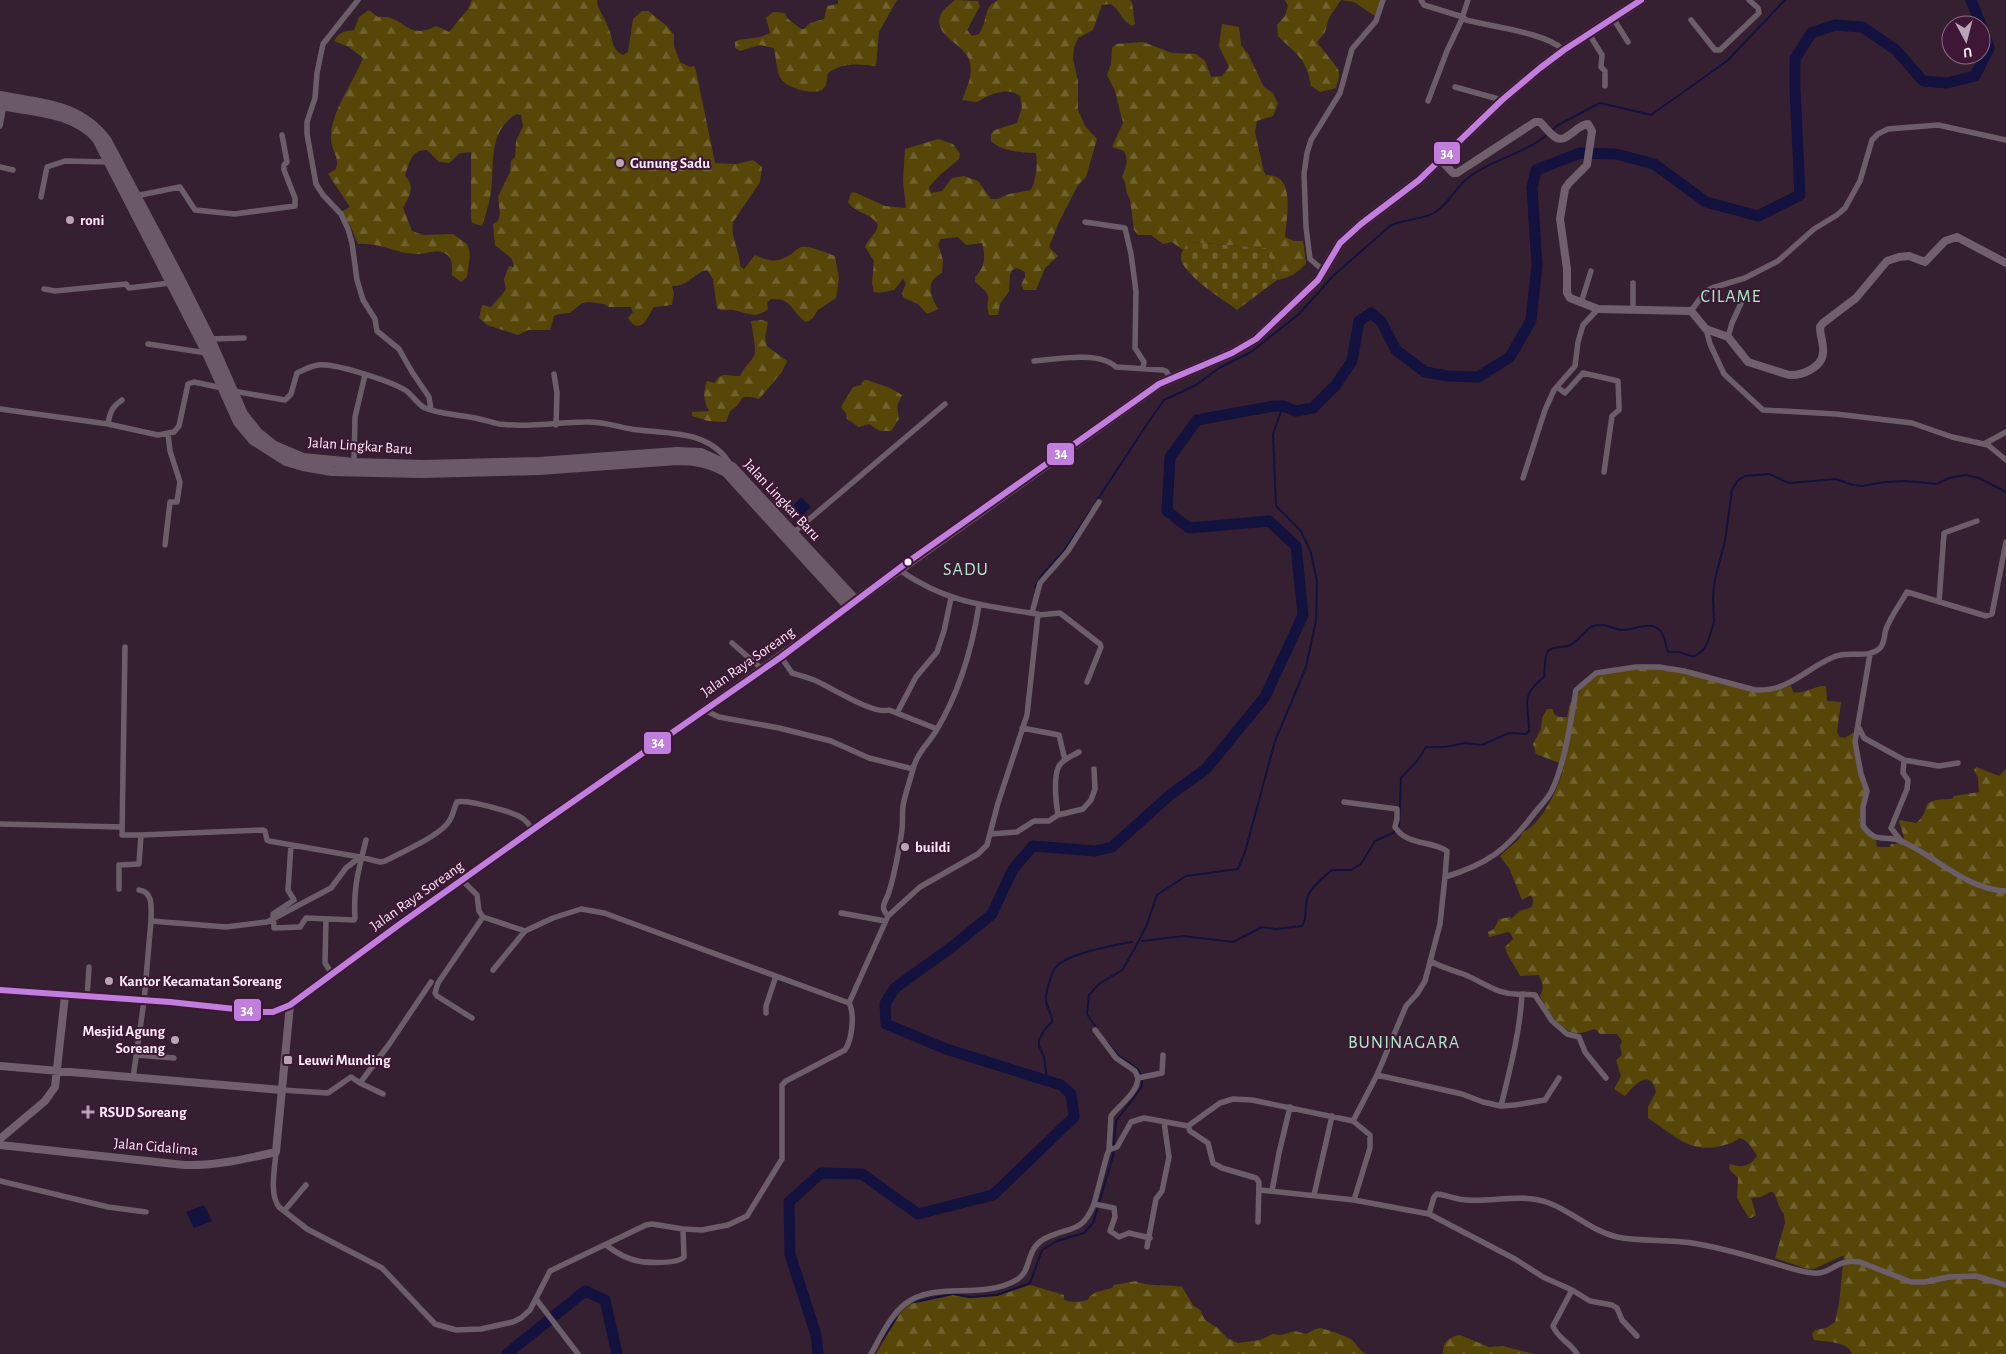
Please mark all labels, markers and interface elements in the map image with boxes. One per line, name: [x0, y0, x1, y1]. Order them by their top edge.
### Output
north arrow: [1941, 15, 1991, 65]
text: U: [1962, 44, 1973, 59]
line badge: 34: [1433, 141, 1461, 165]
text: 34: [1440, 147, 1454, 161]
place label: Gunung Sadu: [630, 156, 710, 171]
marker: Gunung Sadu: [614, 157, 626, 169]
place label: roni: [80, 213, 104, 228]
marker: roni: [64, 214, 76, 226]
district label: CILAME: [1701, 288, 1761, 306]
street label: Jalan Lingkar Baru: [307, 435, 413, 457]
line badge: 34: [1046, 442, 1075, 466]
text: 34: [1054, 447, 1068, 461]
street label: Jalan Lingkar Baru: [741, 457, 823, 544]
unlabelled marker: [903, 557, 913, 567]
district label: SADU: [943, 561, 989, 579]
street label: Jalan Raya Soreang: [699, 624, 798, 700]
line badge: 34: [643, 731, 672, 755]
text: 34: [651, 736, 665, 750]
place label: buildi: [915, 840, 950, 855]
marker: buildi: [899, 841, 911, 853]
street label: Jalan Raya Soreang: [368, 858, 467, 934]
place label: Kantor Kecamatan Soreang: [119, 974, 282, 989]
marker: Kantor Kecamatan Soreang: [103, 975, 115, 987]
line badge: 34: [233, 998, 262, 1022]
text: 34: [240, 1004, 254, 1018]
place label: Mesjid Agung Soreang: [82, 1024, 165, 1056]
marker: Mesjid Agung Soreang: [169, 1034, 181, 1046]
district label: BUNINAGARA: [1348, 1034, 1460, 1052]
place label: Leuwi Munding: [298, 1053, 391, 1068]
marker: Leuwi Munding: [282, 1054, 294, 1066]
marker: RSUD Soreang: [81, 1105, 95, 1119]
place label: RSUD Soreang: [99, 1105, 187, 1120]
street label: Jalan Cidalima: [113, 1136, 199, 1158]

